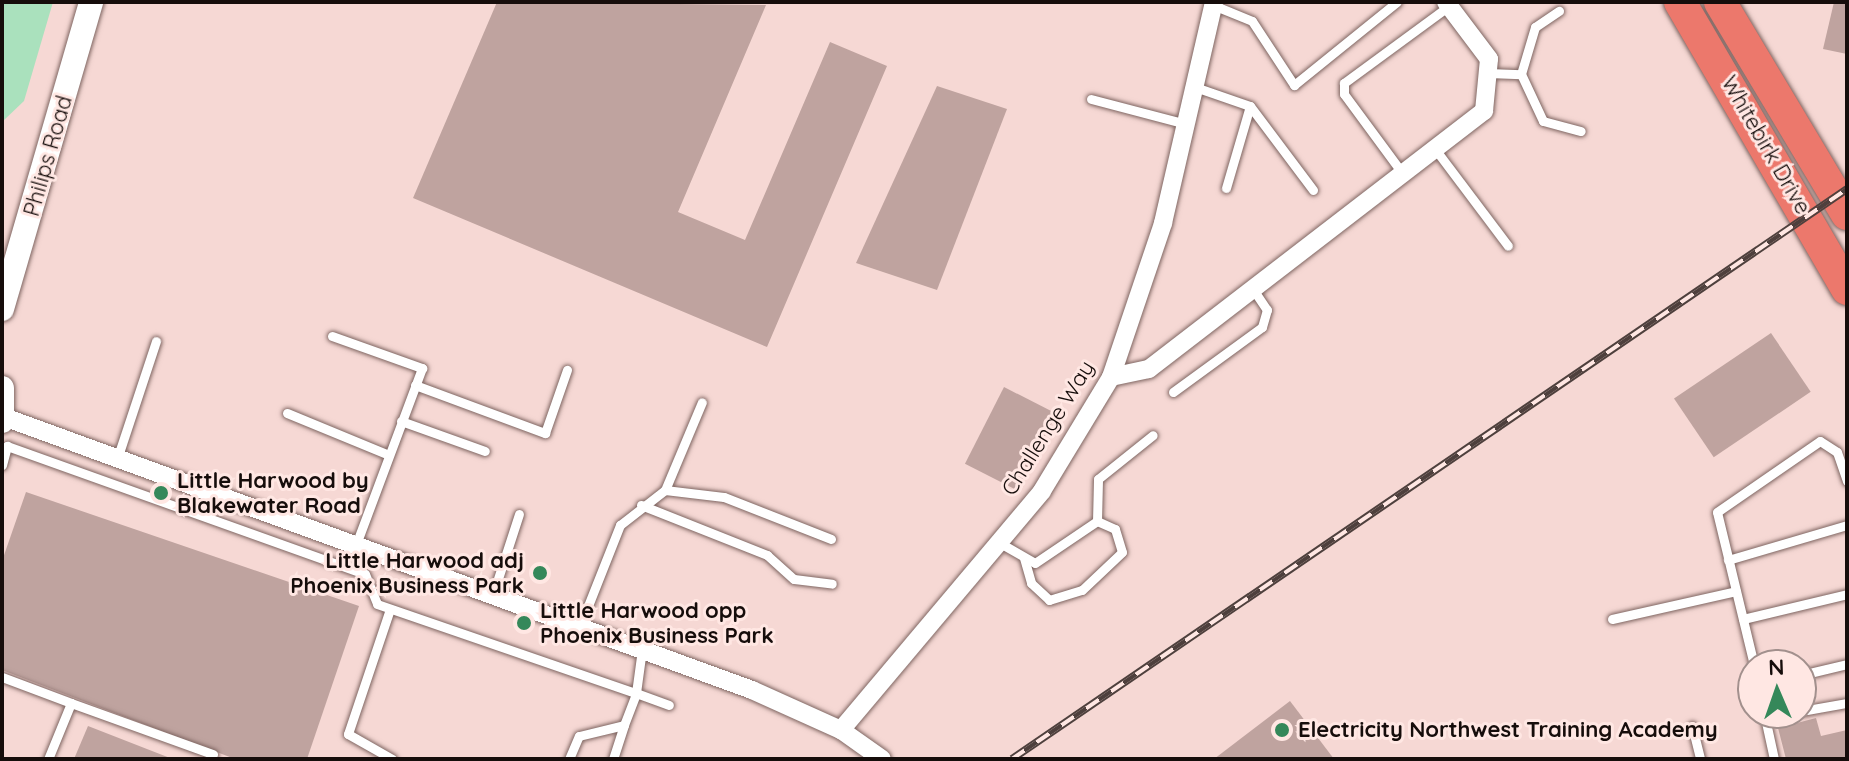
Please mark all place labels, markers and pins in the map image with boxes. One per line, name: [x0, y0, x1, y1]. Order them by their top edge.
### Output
place label: Little Harwood by Blakewater Road: [177, 467, 369, 518]
marker: Little Harwood by Blakewater Road: [152, 484, 170, 502]
place label: Little Harwood adj Phoenix Business Park: [290, 547, 524, 598]
marker: Little Harwood adj Phoenix Business Park: [531, 564, 549, 582]
place label: Little Harwood opp Phoenix Business Park: [540, 597, 774, 648]
marker: Little Harwood opp Phoenix Business Park: [515, 614, 533, 632]
place label: Electricity Northwest Training Academy: [1298, 717, 1718, 743]
marker: Electricity Northwest Training Academy: [1273, 721, 1291, 739]

